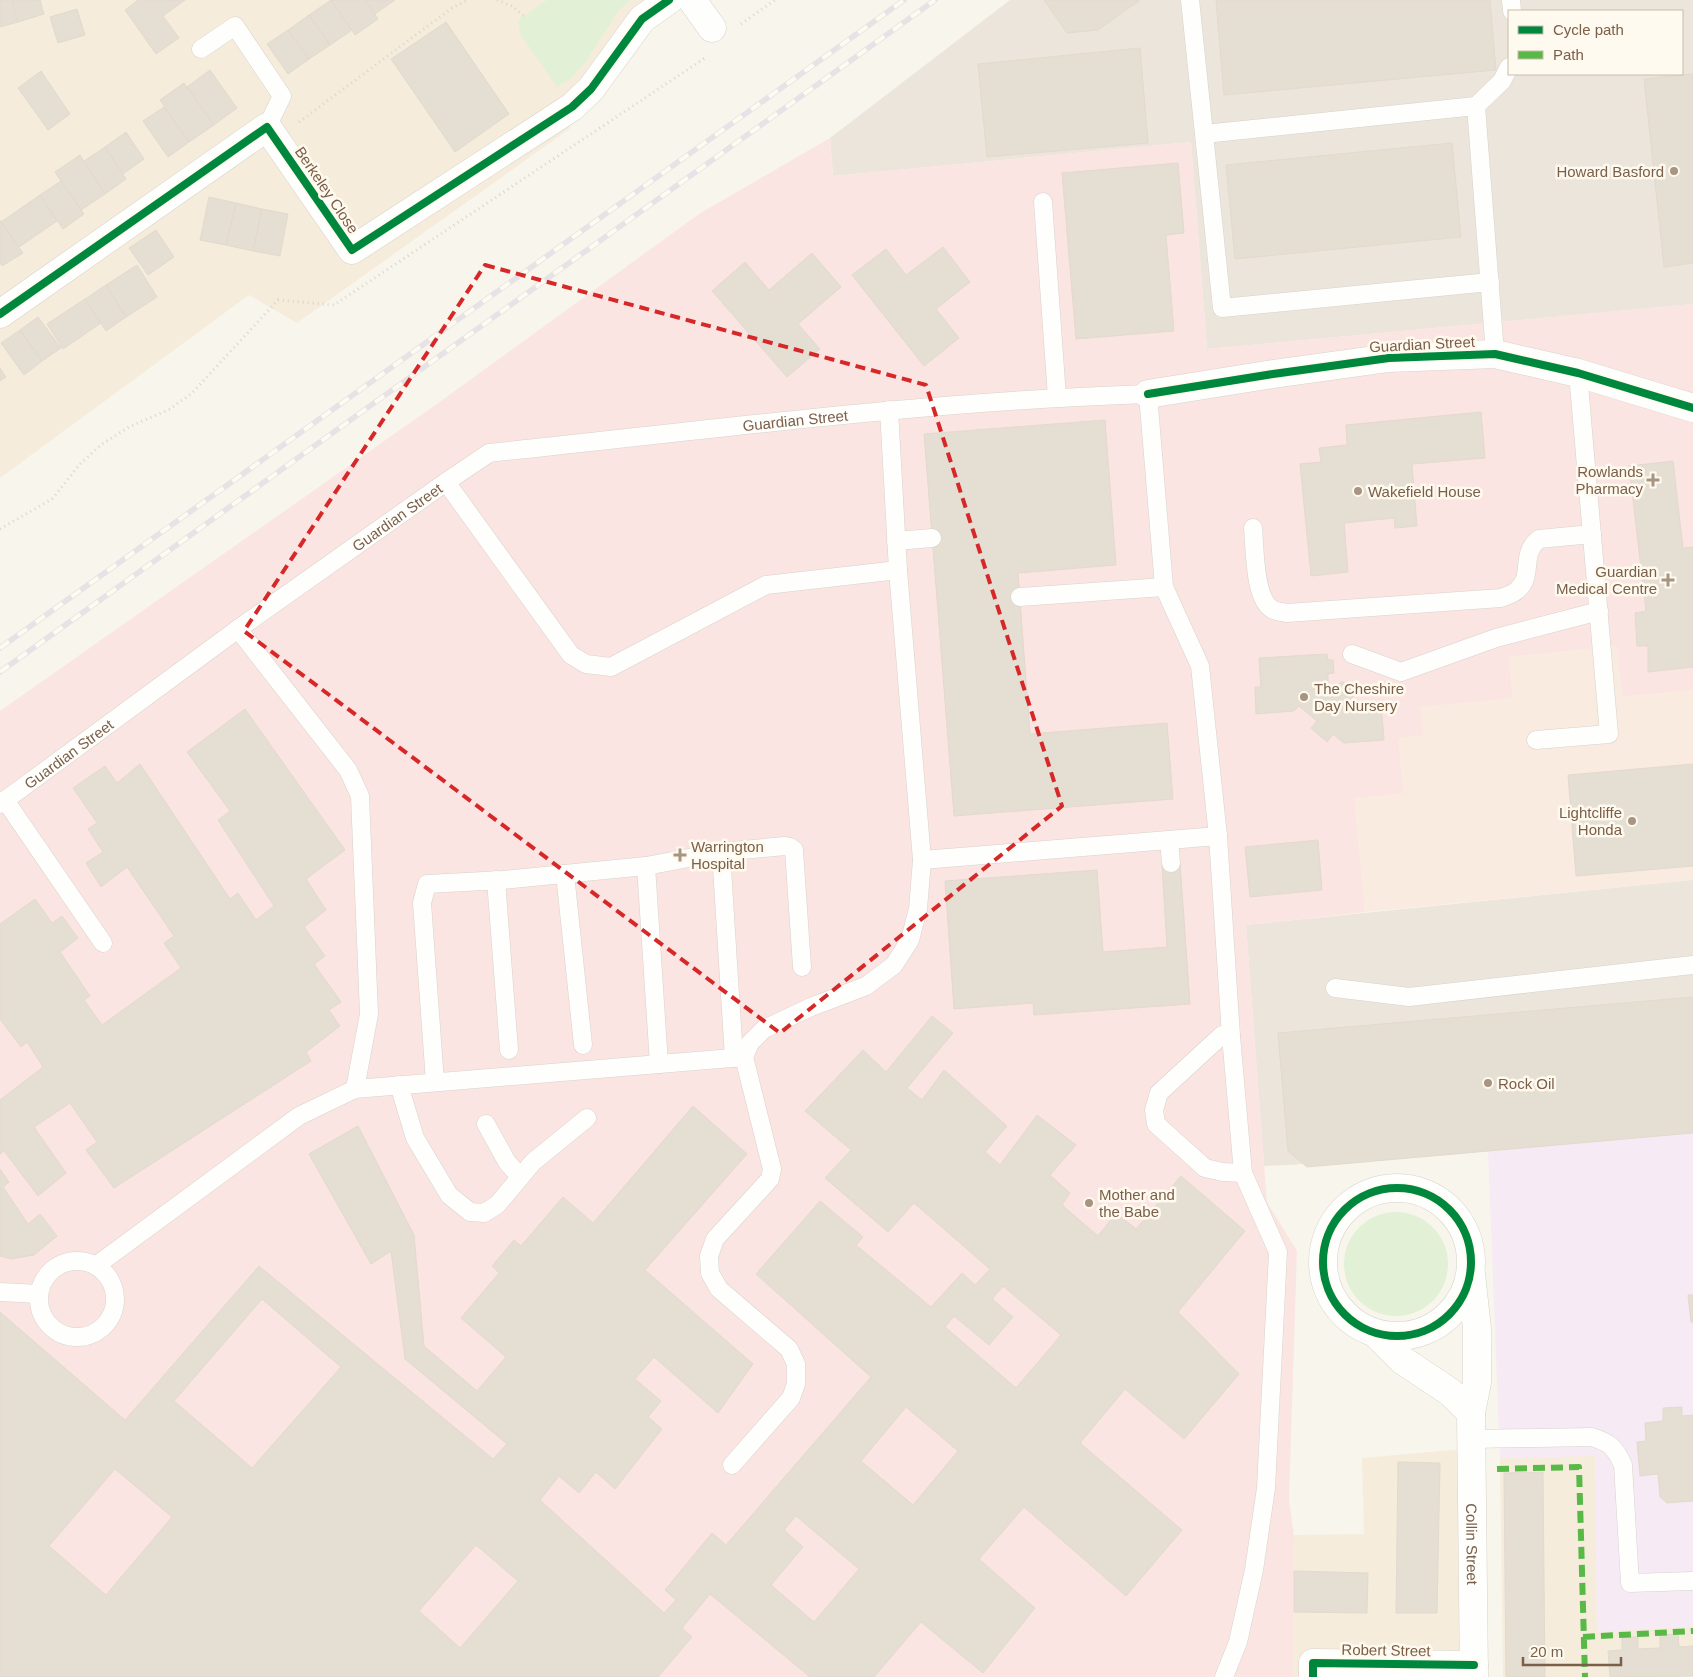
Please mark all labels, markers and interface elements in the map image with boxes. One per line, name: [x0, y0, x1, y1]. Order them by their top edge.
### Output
legend: [1508, 10, 1683, 75]
text: Cycle path: [1553, 21, 1624, 38]
text: Path: [1553, 46, 1584, 63]
street label: Berkeley Close: [292, 143, 362, 237]
place label: Howard Basford: [1556, 163, 1664, 180]
marker: Howard Basford: [1668, 165, 1680, 177]
street label: Guardian Street: [1369, 333, 1476, 355]
street label: Guardian Street: [742, 406, 850, 434]
place label: Rowlands Pharmacy: [1575, 463, 1643, 497]
marker: Rowlands Pharmacy: [1647, 474, 1659, 486]
street label: Guardian Street: [349, 479, 446, 554]
place label: Wakefield House: [1368, 483, 1481, 500]
marker: Wakefield House: [1352, 485, 1364, 497]
place label: Guardian Medical Centre: [1556, 563, 1657, 597]
marker: Guardian Medical Centre: [1661, 573, 1675, 587]
place label: The Cheshire Day Nursery: [1314, 680, 1404, 714]
marker: The Cheshire Day Nursery: [1298, 691, 1310, 703]
street label: Guardian Street: [21, 715, 117, 792]
place label: Lightcliffe Honda: [1559, 804, 1623, 838]
marker: Lightcliffe Honda: [1626, 815, 1638, 827]
place label: Warrington Hospital: [691, 838, 764, 872]
marker: Warrington Hospital: [673, 848, 687, 862]
place label: Rock Oil: [1498, 1075, 1555, 1092]
marker: Rock Oil: [1482, 1077, 1494, 1089]
place label: Mother and the Babe: [1099, 1186, 1175, 1220]
marker: Mother and the Babe: [1083, 1197, 1095, 1209]
street label: Collin Street: [1464, 1503, 1481, 1586]
scale bar: [1523, 1634, 1620, 1666]
street label: Robert Street: [1341, 1641, 1432, 1659]
text: 20 m: [1530, 1643, 1563, 1660]

